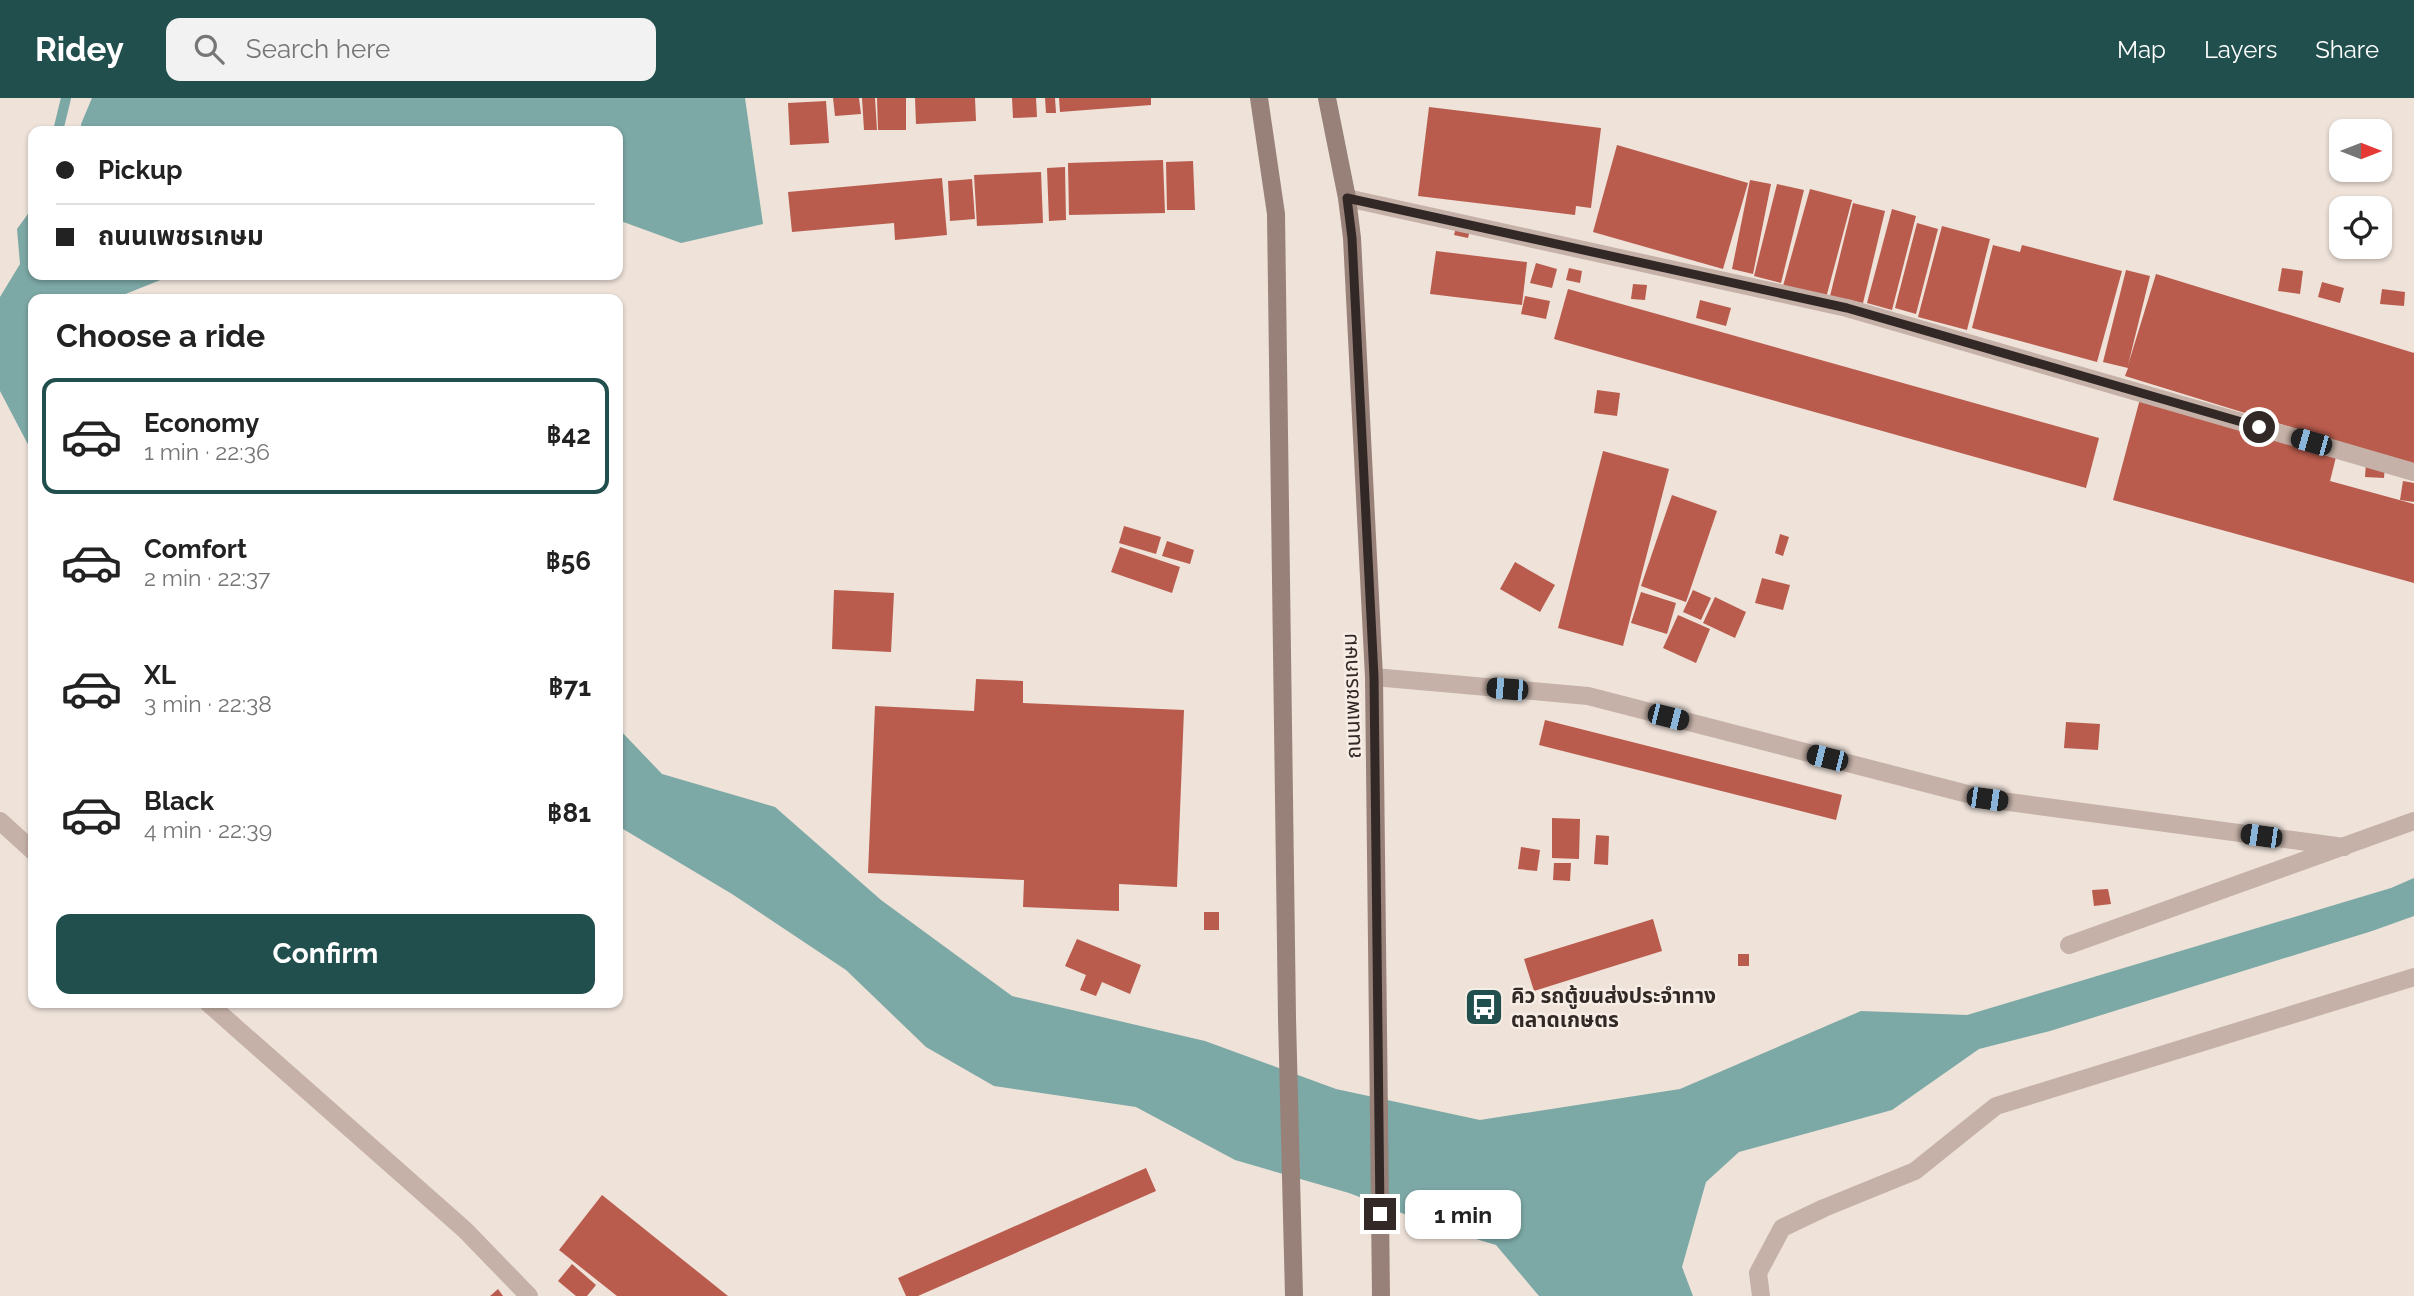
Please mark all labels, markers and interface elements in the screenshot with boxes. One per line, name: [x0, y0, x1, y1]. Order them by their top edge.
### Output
search box: [166, 18, 656, 81]
text: Ridey: [35, 30, 124, 69]
icon: search: [190, 30, 228, 68]
text: Search here: [246, 34, 390, 64]
text: Map: [2117, 35, 2166, 64]
text: Layers: [2204, 35, 2277, 64]
text: Share: [2315, 35, 2379, 64]
north arrow: [2329, 119, 2392, 182]
map controls: [2329, 119, 2392, 259]
text: Pickup: [98, 155, 183, 185]
button: locate: [2329, 196, 2392, 259]
text: ถนนเพชรเกษม: [98, 221, 264, 251]
text: Choose a ride: [56, 317, 265, 354]
icon: car: [60, 405, 123, 468]
text: Economy: [144, 408, 259, 438]
route start: [2243, 411, 2275, 443]
text: ฿42: [546, 420, 591, 450]
car: [2288, 426, 2335, 458]
text: 1 min · 22:36: [144, 438, 270, 465]
icon: car: [60, 531, 123, 594]
text: Comfort: [144, 534, 247, 564]
text: ฿56: [546, 546, 591, 576]
text: 2 min · 22:37: [144, 564, 270, 591]
street label: ถนนเพชรเกษม: [1336, 633, 1366, 759]
icon: car: [60, 657, 123, 720]
text: XL: [144, 660, 176, 690]
text: ฿71: [548, 672, 591, 702]
car: [1486, 677, 1529, 701]
text: 3 min · 22:38: [144, 690, 272, 717]
car: [1646, 702, 1691, 732]
car: [1805, 743, 1850, 773]
icon: car: [60, 783, 123, 846]
text: Black: [144, 786, 214, 816]
car: [1965, 786, 2010, 812]
text: ฿81: [547, 798, 591, 828]
text: 4 min · 22:39: [144, 816, 272, 843]
car: [2239, 823, 2284, 849]
button: Confirm: [56, 914, 595, 994]
place label: คิว รถตู้ขนส่งประจำทาง ตลาดเกษตร: [1511, 983, 1716, 1032]
bus stop icon: คิว รถตู้ขนส่งประจำทาง ตลาดเกษตร: [1463, 986, 1505, 1028]
callout: 1 min: [1404, 1190, 1520, 1238]
route end: [1364, 1198, 1396, 1230]
text: 1 min: [1434, 1201, 1492, 1228]

